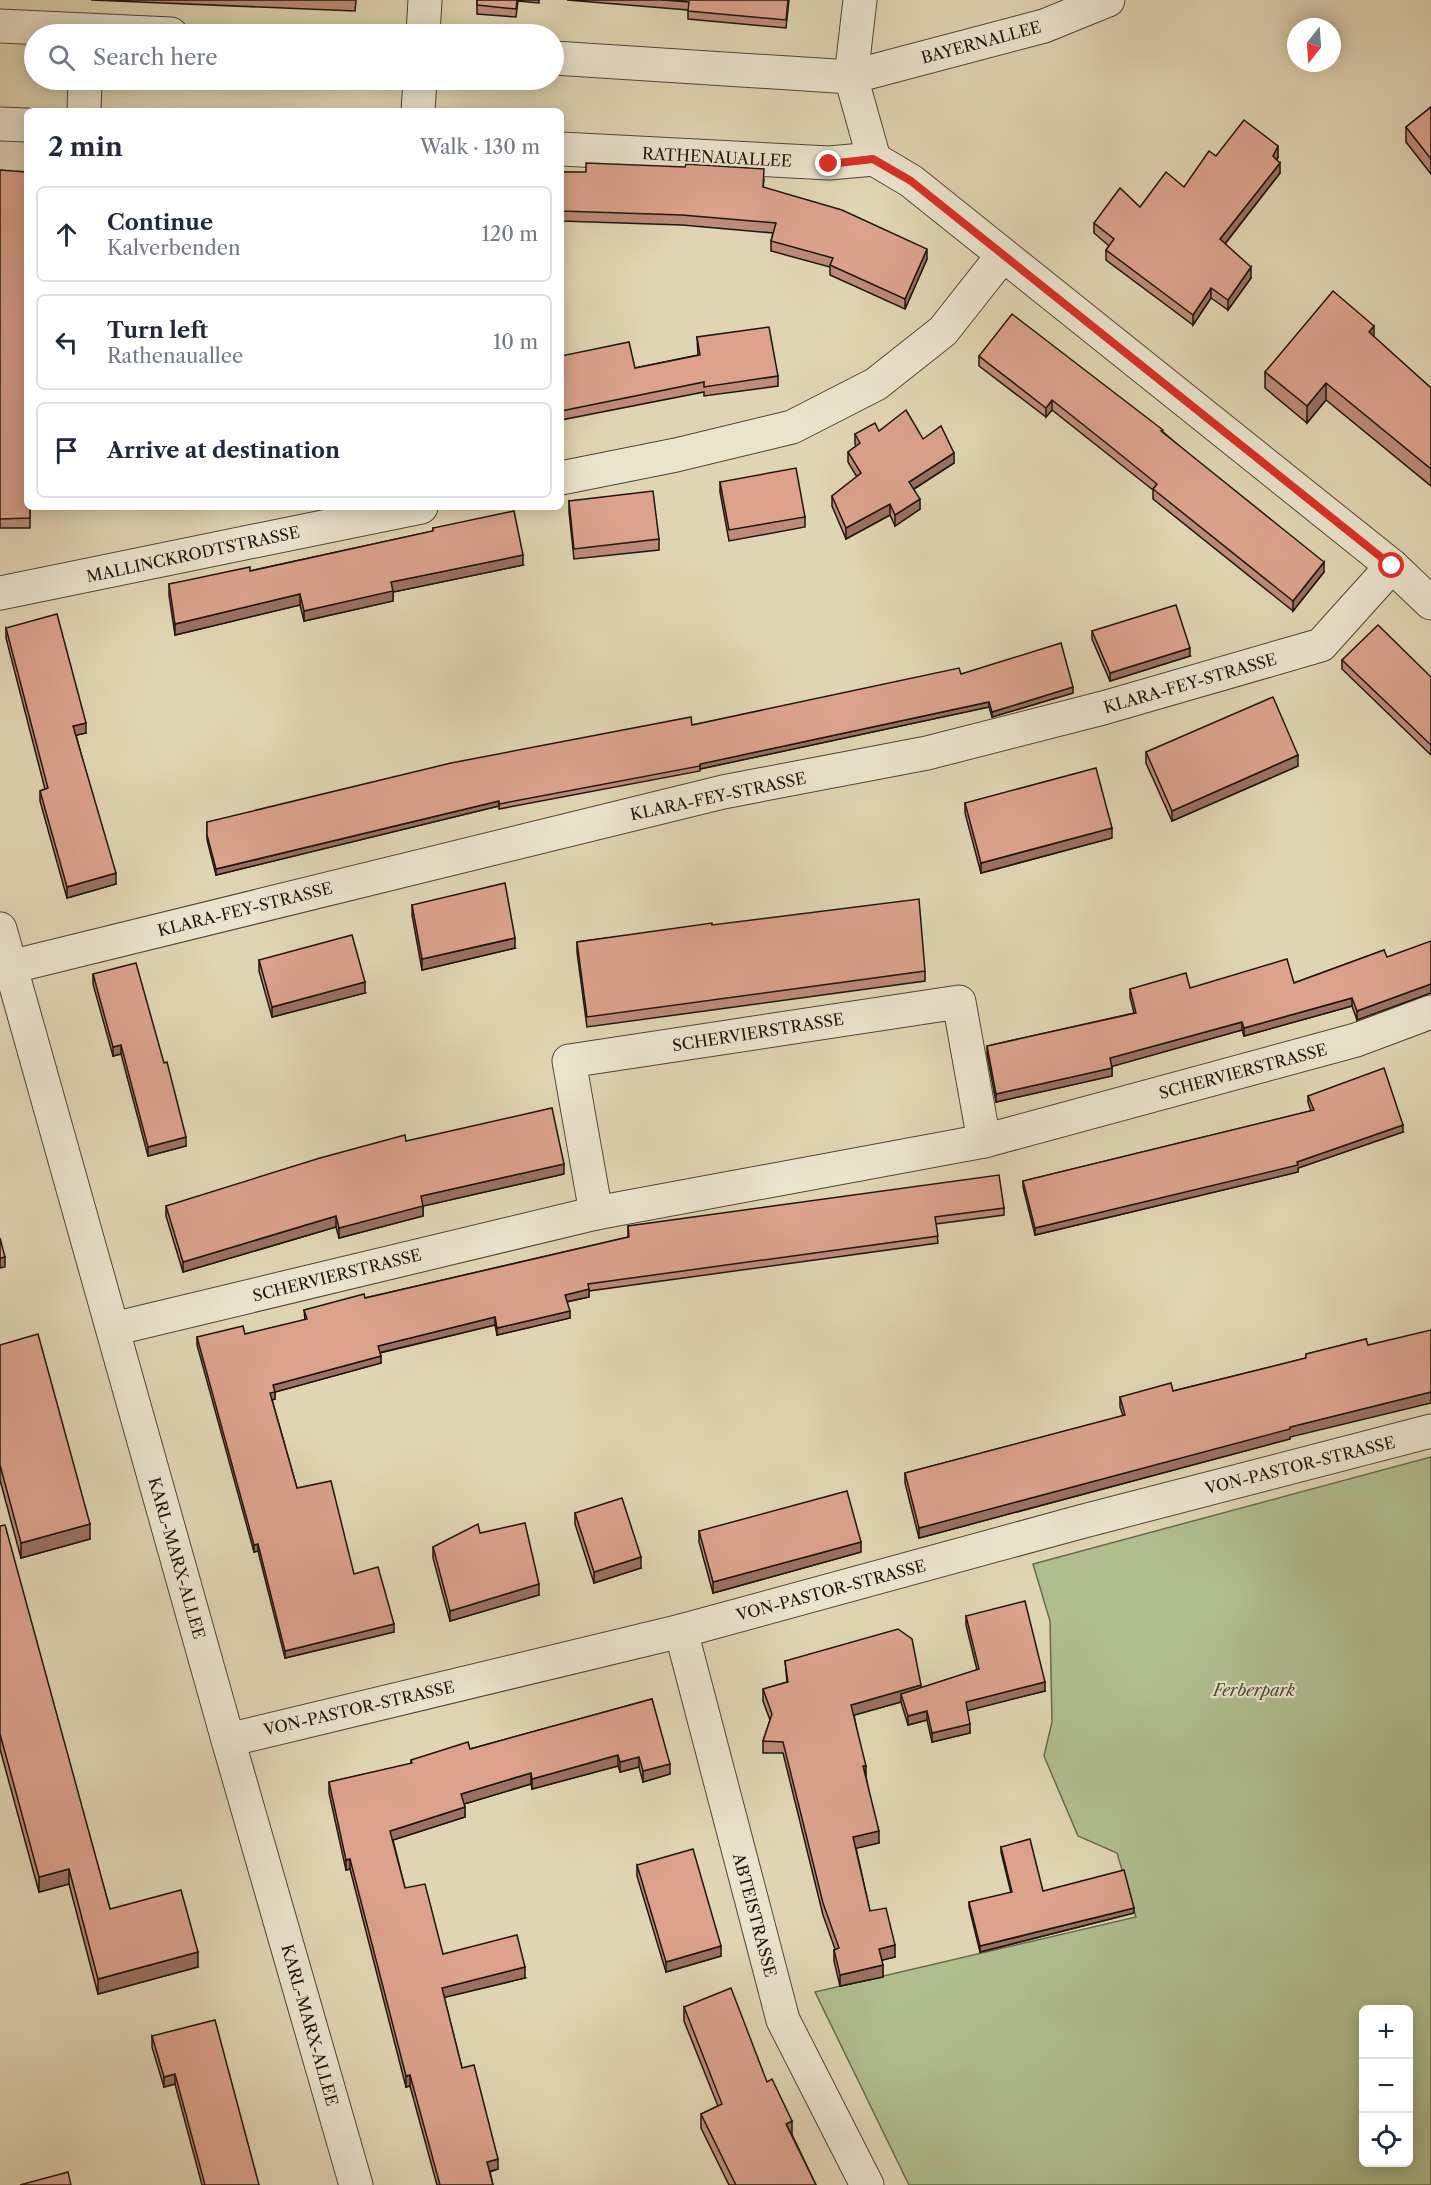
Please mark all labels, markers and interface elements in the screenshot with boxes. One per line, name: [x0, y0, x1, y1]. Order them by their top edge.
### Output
street label: BAYERNALLEE: [919, 16, 1043, 68]
north arrow: [1287, 18, 1341, 72]
search box: [24, 24, 564, 90]
icon: search: [45, 41, 78, 74]
text: Search here: [93, 44, 218, 71]
text: 2 min: [48, 131, 123, 163]
text: Walk · 130 m: [420, 135, 540, 159]
street label: RATHENAUALLEE: [642, 143, 792, 171]
route end: [815, 150, 841, 176]
text: Continue: [107, 209, 213, 236]
icon: ahead: [50, 218, 83, 251]
text: 120 m: [481, 222, 538, 246]
text: Kalverbenden: [107, 236, 240, 260]
text: Turn left: [107, 317, 208, 344]
icon: left: [50, 326, 83, 359]
text: 10 m: [493, 330, 538, 354]
text: Rathenauallee: [107, 344, 243, 368]
icon: arrive: [50, 434, 83, 467]
text: Arrive at destination: [107, 437, 340, 464]
street label: MALLINCKRODTSTRASSE: [84, 522, 302, 586]
route start: [1378, 552, 1404, 578]
street label: KLARA-FEY-STRASSE: [1101, 649, 1279, 717]
street label: KLARA-FEY-STRASSE: [628, 768, 808, 824]
street label: KLARA-FEY-STRASSE: [155, 878, 335, 940]
street label: SCHERVIERSTRASSE: [671, 1009, 845, 1055]
street label: SCHERVIERSTRASSE: [1157, 1039, 1329, 1103]
street label: SCHERVIERSTRASSE: [250, 1244, 424, 1306]
street label: VON-PASTOR-STRASSE: [1202, 1432, 1397, 1499]
street label: KARL-MARX-ALLEE: [144, 1475, 210, 1641]
street label: VON-PASTOR-STRASSE: [733, 1555, 928, 1625]
street label: VON-PASTOR-STRASSE: [261, 1676, 456, 1740]
park label: Ferberpark: [1211, 1680, 1296, 1700]
street label: ABTEISTRASSE: [729, 1850, 781, 1979]
street label: KARL-MARX-ALLEE: [277, 1942, 343, 2108]
map controls: [1359, 2005, 1413, 2167]
button: +: [1359, 2005, 1413, 2059]
button: −: [1359, 2059, 1413, 2113]
button: locate: [1359, 2113, 1413, 2167]

